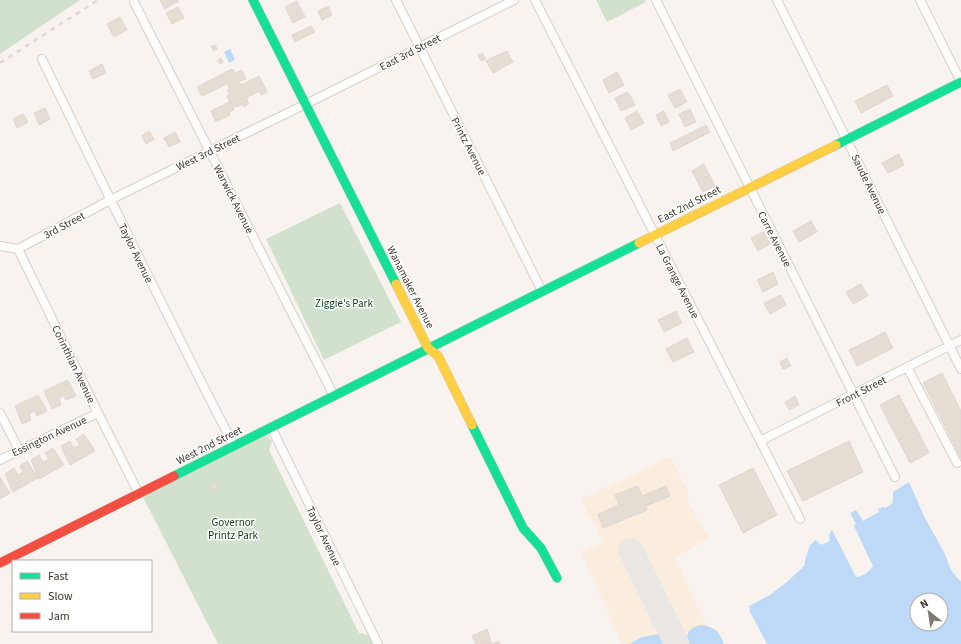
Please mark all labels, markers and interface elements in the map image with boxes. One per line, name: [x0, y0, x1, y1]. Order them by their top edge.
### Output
street label: East 3rd Street: [377, 30, 444, 74]
street label: Printz Avenue: [448, 115, 490, 178]
street label: West 3rd Street: [174, 130, 243, 174]
street label: Saude Avenue: [848, 152, 890, 217]
street label: Warwick Avenue: [210, 162, 258, 237]
street label: East 2nd Street: [655, 182, 724, 227]
street label: 3rd Street: [41, 208, 88, 243]
street label: Carre Avenue: [754, 209, 795, 270]
street label: Taylor Avenue: [115, 221, 157, 286]
street label: La Grange Avenue: [652, 241, 703, 322]
street label: Wanamaker Avenue: [383, 243, 438, 332]
park label: Ziggie's Park: [315, 296, 373, 311]
street label: Corinthian Avenue: [48, 323, 99, 406]
street label: Front Street: [834, 372, 889, 410]
street label: Essington Avenue: [9, 412, 90, 460]
street label: West 2nd Street: [174, 422, 245, 468]
street label: Taylor Avenue: [303, 504, 345, 569]
park label: Governor Printz Park: [208, 515, 259, 543]
legend: [12, 560, 152, 632]
text: Fast: [48, 568, 68, 585]
text: Slow: [48, 588, 73, 605]
north arrow: [909, 592, 949, 632]
text: N: [917, 595, 931, 612]
text: Jam: [48, 608, 70, 625]

